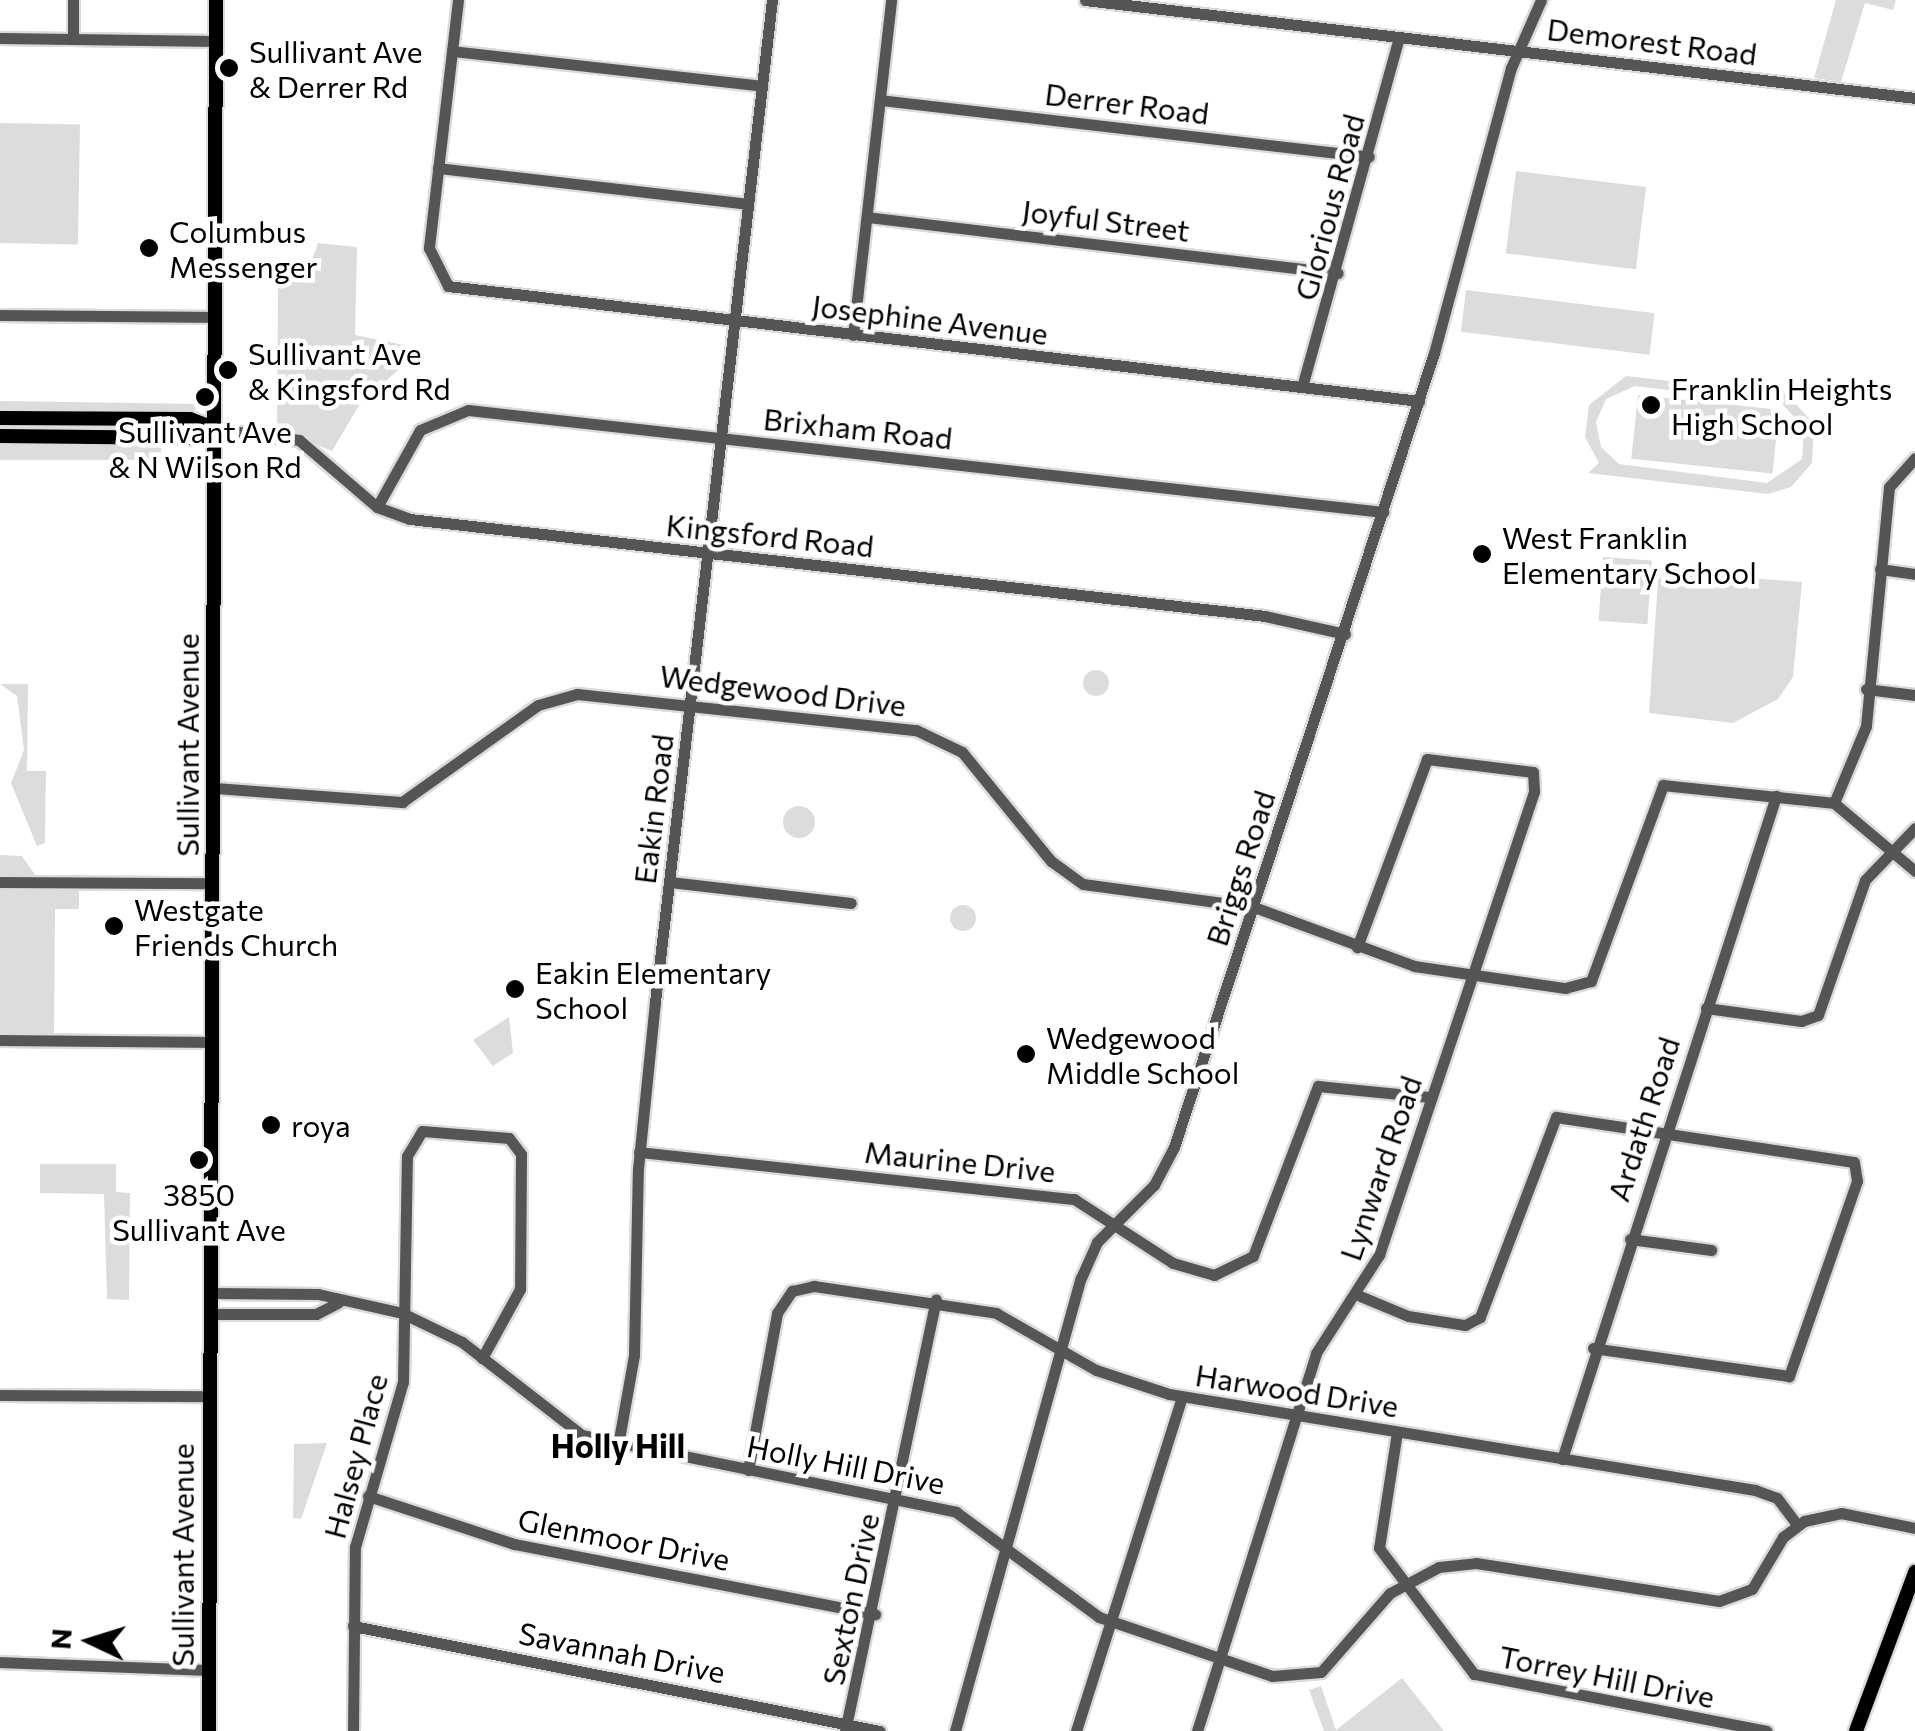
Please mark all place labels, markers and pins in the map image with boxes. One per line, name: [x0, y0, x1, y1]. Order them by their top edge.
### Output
place label: Sullivant Ave & Derrer Rd: [249, 33, 423, 104]
marker: Sullivant Ave & Derrer Rd: [218, 57, 240, 79]
place label: Columbus Messenger: [169, 213, 318, 284]
marker: Columbus Messenger: [138, 237, 160, 259]
place label: Sullivant Ave & Kingsford Rd: [248, 335, 451, 406]
marker: Sullivant Ave & Kingsford Rd: [217, 359, 239, 381]
place label: Franklin Heights High School: [1671, 370, 1892, 440]
marker: Sullivant Ave & N Wilson Rd: [194, 386, 216, 408]
marker: Franklin Heights High School: [1640, 394, 1662, 416]
place label: Sullivant Ave & N Wilson Rd: [108, 413, 302, 484]
place label: West Franklin Elementary School: [1502, 519, 1757, 590]
marker: West Franklin Elementary School: [1471, 543, 1493, 565]
place label: Westgate Friends Church: [134, 891, 338, 962]
marker: Westgate Friends Church: [103, 915, 125, 937]
place label: Eakin Elementary School: [535, 954, 771, 1024]
marker: Eakin Elementary School: [504, 978, 526, 1000]
place label: Wedgewood Middle School: [1046, 1019, 1239, 1090]
marker: Wedgewood Middle School: [1015, 1043, 1037, 1065]
place label: roya: [291, 1107, 351, 1143]
marker: roya: [260, 1114, 282, 1136]
marker: 3850 Sullivant Ave: [188, 1149, 210, 1171]
place label: 3850 Sullivant Ave: [112, 1176, 286, 1246]

